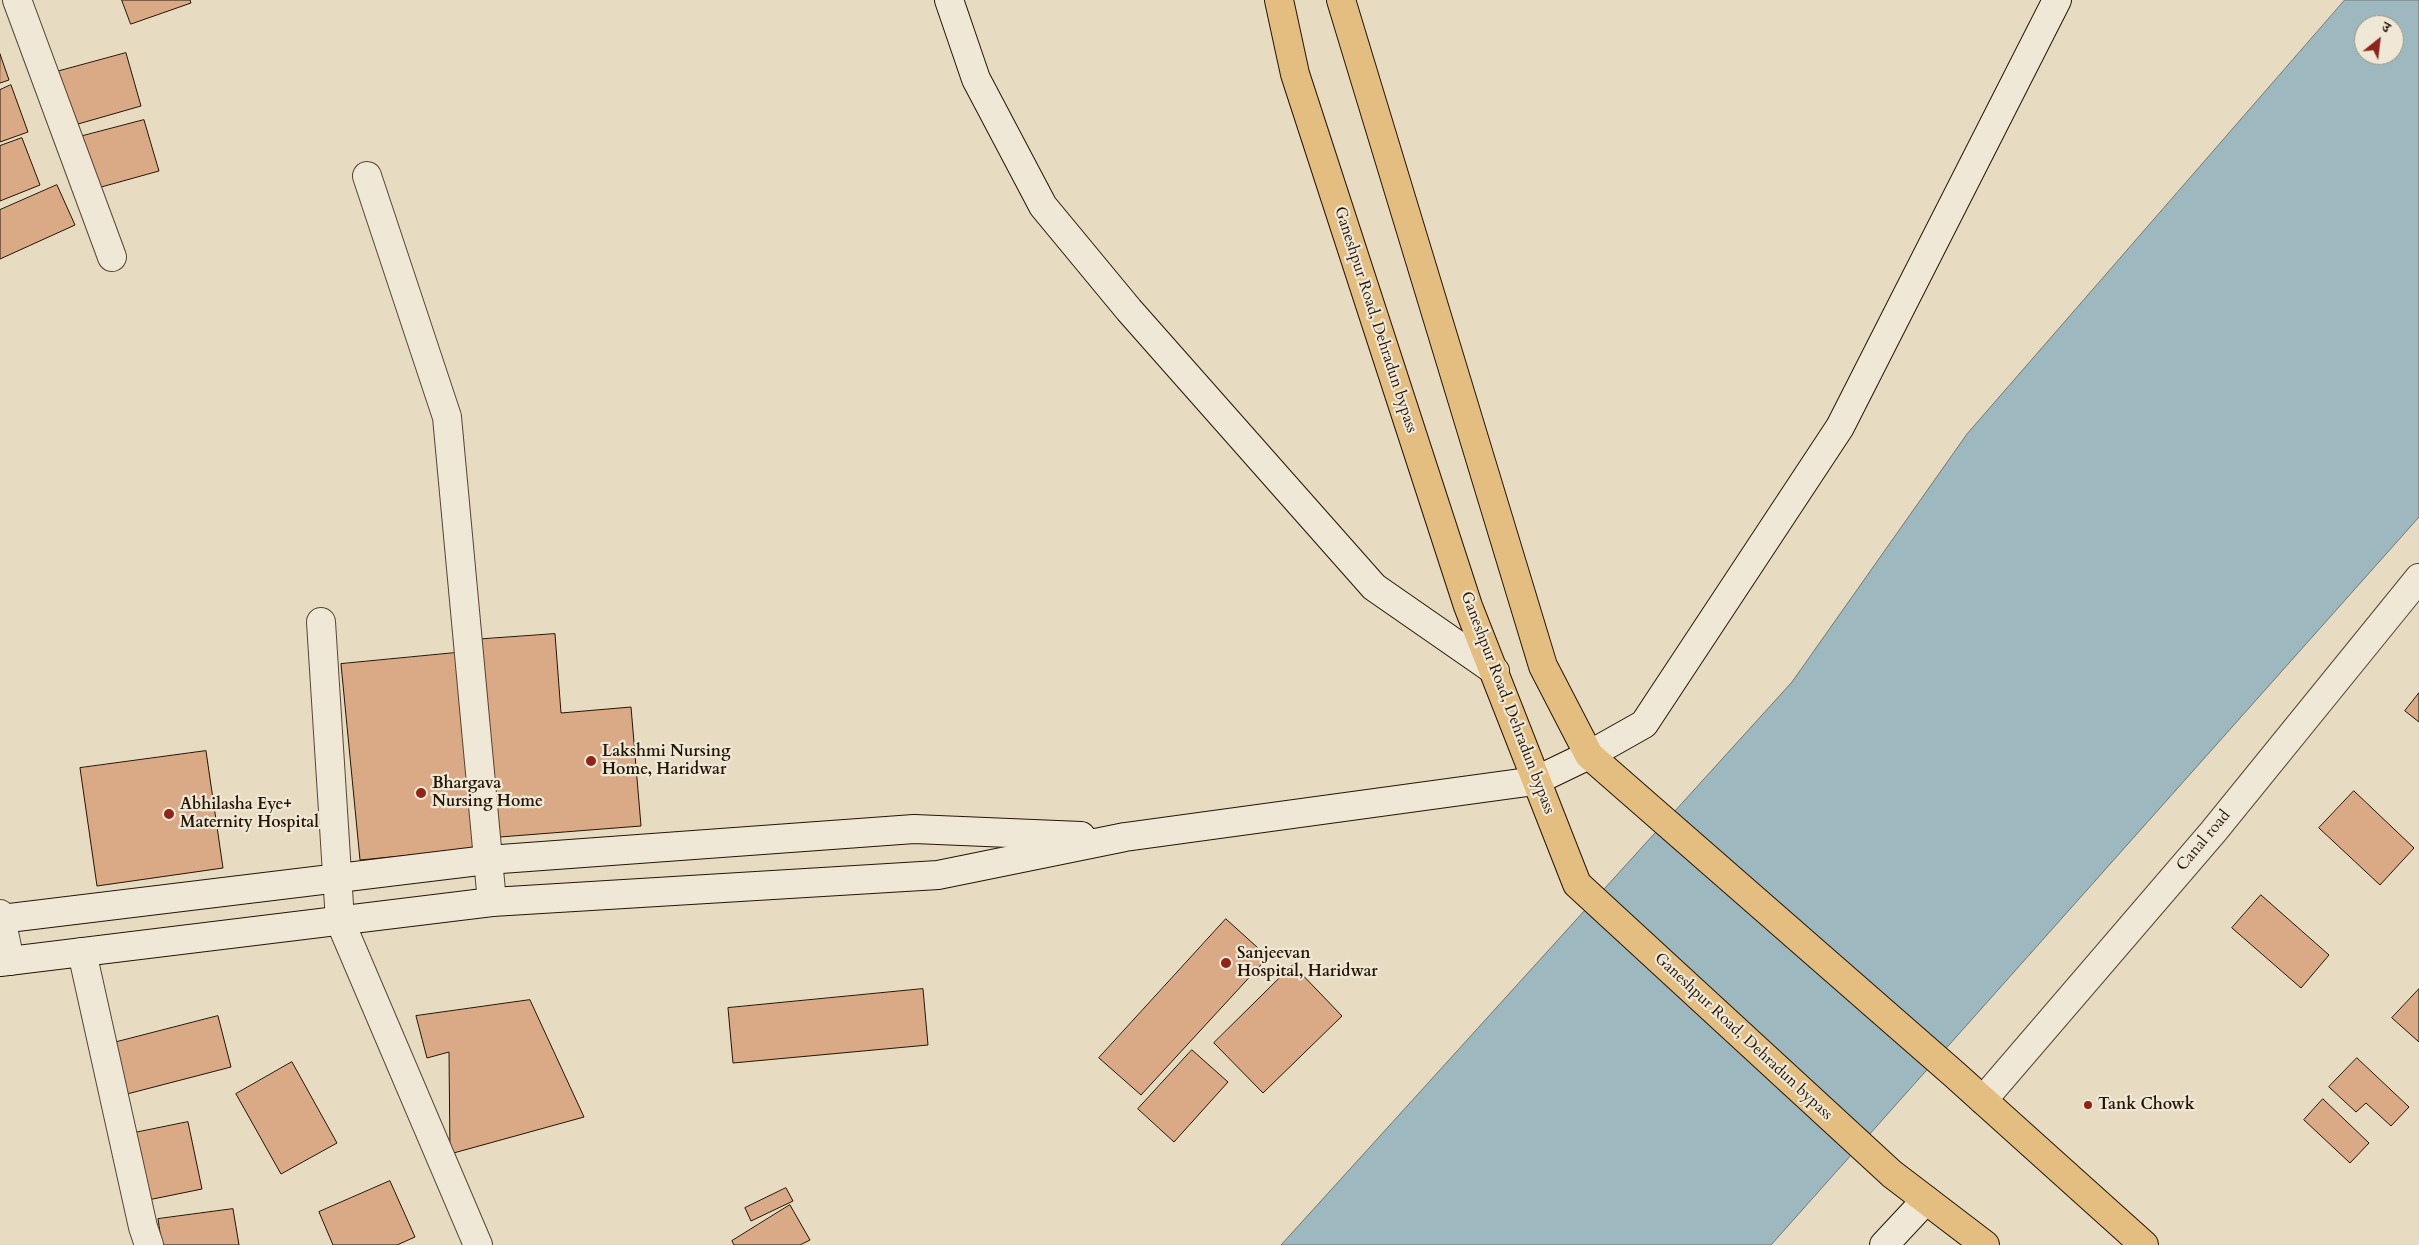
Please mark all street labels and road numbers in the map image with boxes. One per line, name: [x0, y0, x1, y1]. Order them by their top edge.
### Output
street label: Ganeshpur Road, Dehradun bypass: [1329, 204, 1421, 436]
street label: Ganeshpur Road, Dehradun bypass: [1456, 589, 1558, 817]
street label: Canal road: [2173, 807, 2235, 875]
street label: Ganeshpur Road, Dehradun bypass: [1650, 949, 1836, 1125]

